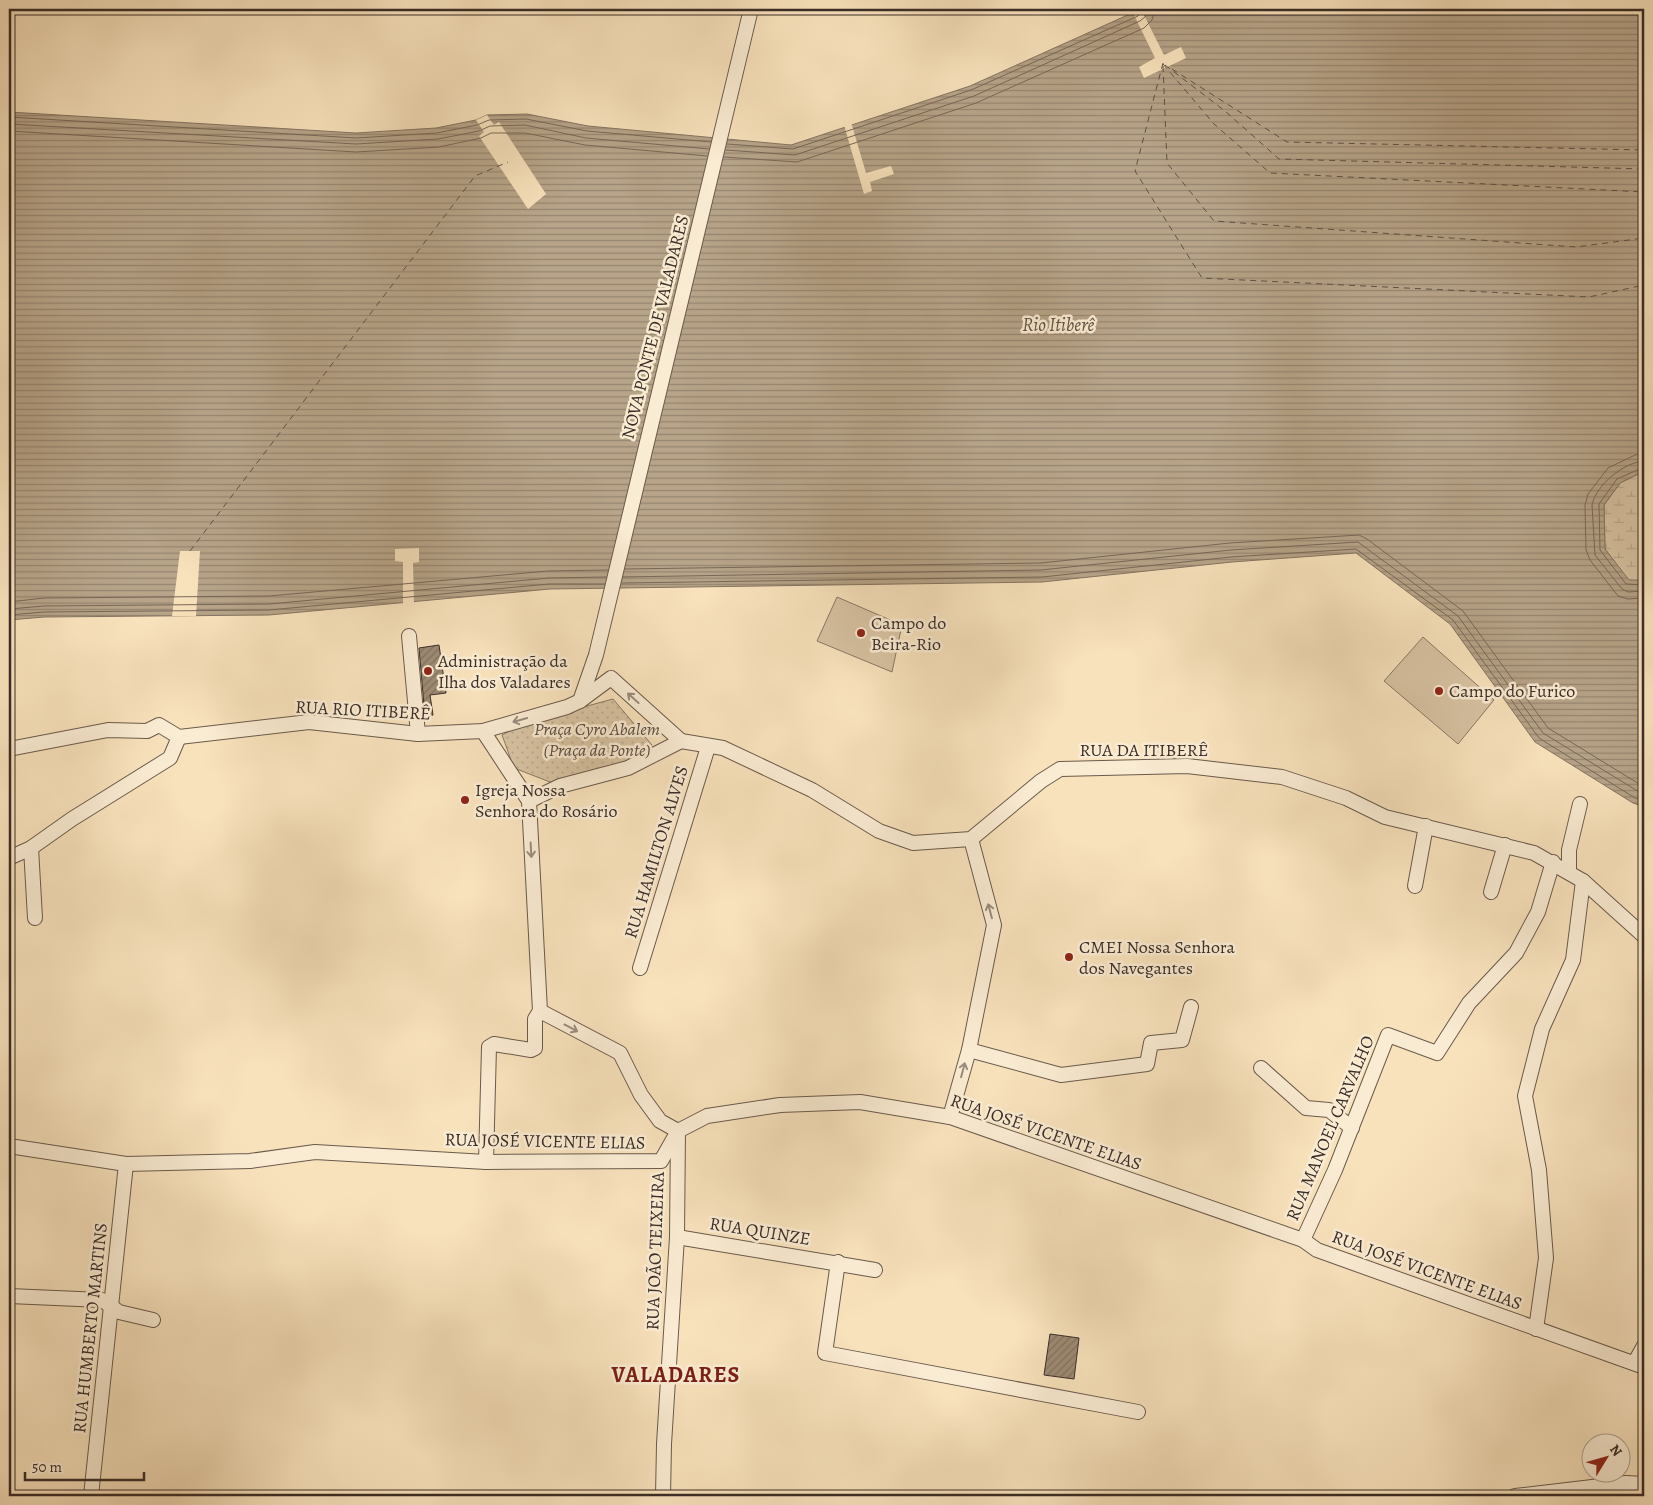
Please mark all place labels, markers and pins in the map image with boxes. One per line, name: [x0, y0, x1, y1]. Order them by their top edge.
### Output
place label: Campo do Beira-Rio: [871, 611, 946, 656]
marker: Campo do Beira-Rio: [855, 627, 867, 639]
place label: Administração da Ilha dos Valadares: [437, 649, 571, 694]
marker: Administração da Ilha dos Valadares: [422, 665, 434, 677]
place label: Campo do Furico: [1449, 679, 1575, 703]
marker: Campo do Furico: [1433, 685, 1445, 697]
place label: Igreja Nossa Senhora do Rosário: [475, 778, 618, 823]
marker: Igreja Nossa Senhora do Rosário: [459, 794, 471, 806]
place label: CMEI Nossa Senhora dos Navegantes: [1079, 935, 1236, 980]
marker: CMEI Nossa Senhora dos Navegantes: [1063, 951, 1075, 963]

